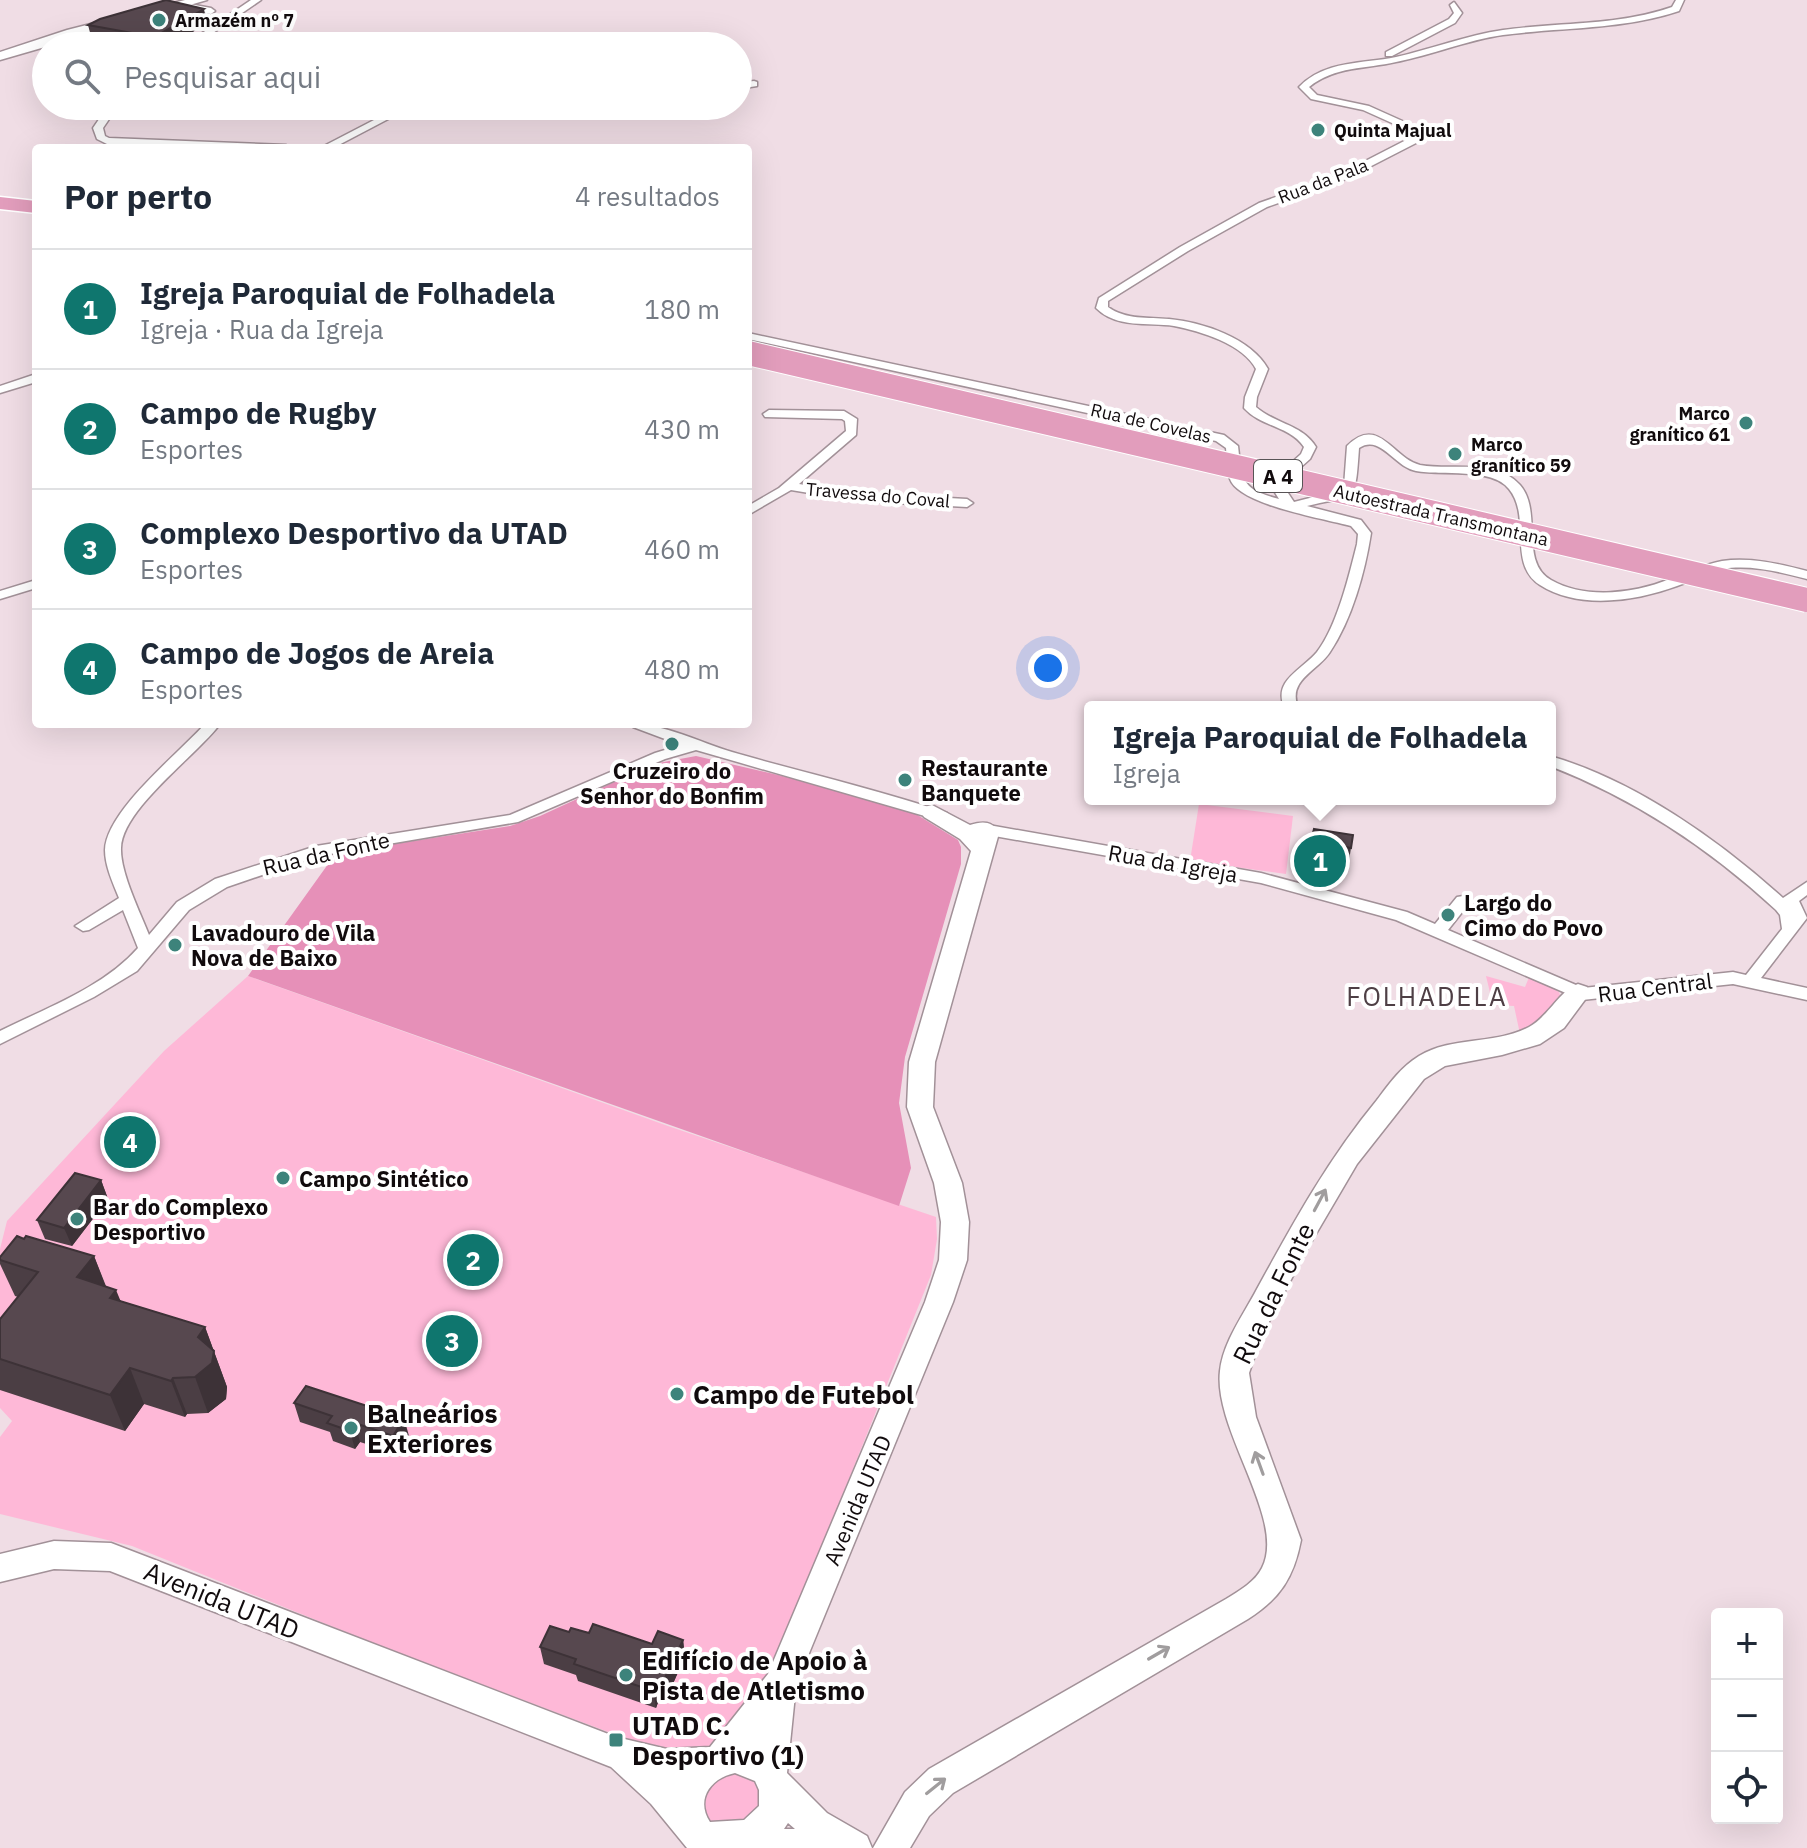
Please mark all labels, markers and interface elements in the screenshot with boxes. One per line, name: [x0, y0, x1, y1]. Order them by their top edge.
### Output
place label: Armazém nº 7: [175, 9, 294, 32]
marker: Armazém nº 7: [150, 11, 168, 29]
search box: [32, 32, 752, 120]
icon: search: [60, 54, 104, 98]
text: Pesquisar aqui: [124, 57, 321, 96]
place label: Quinta Majual: [1334, 119, 1452, 142]
marker: Quinta Majual: [1309, 121, 1327, 139]
street label: Rua da Pala: [1275, 153, 1372, 209]
text: Por perto: [64, 174, 212, 218]
text: 4 resultados: [575, 179, 720, 213]
text: Igreja Paroquial de Folhadela: [140, 273, 555, 312]
text: 1: [82, 292, 98, 326]
text: 180 m: [644, 292, 720, 326]
text: Igreja · Rua da Igreja: [140, 312, 384, 346]
text: Campo de Rugby: [140, 393, 376, 432]
street label: Rua de Covelas: [1088, 398, 1214, 448]
place label: Marco granítico 61: [1630, 402, 1730, 446]
text: 2: [82, 412, 98, 446]
text: 430 m: [644, 412, 720, 446]
marker: Marco granítico 61: [1737, 414, 1755, 432]
text: Esportes: [140, 432, 243, 466]
place label: Marco granítico 59: [1471, 433, 1572, 477]
marker: Marco granítico 59: [1446, 445, 1464, 463]
road number: A 4: [1254, 460, 1302, 492]
street label: Travessa do Coval: [805, 477, 951, 513]
street label: Autoestrada Transmontana: [1331, 479, 1551, 551]
text: Complexo Desportivo da UTAD: [140, 513, 568, 552]
text: 3: [82, 532, 98, 566]
text: 460 m: [644, 532, 720, 566]
text: Esportes: [140, 552, 243, 586]
text: Campo de Jogos de Areia: [140, 633, 494, 672]
your location: [1028, 648, 1068, 688]
text: 4: [82, 652, 98, 686]
text: 480 m: [644, 652, 720, 686]
text: Esportes: [140, 672, 243, 706]
popup: [1084, 701, 1556, 805]
text: Igreja Paroquial de Folhadela: [1112, 717, 1528, 756]
marker: Cruzeiro do Senhor do Bonfim: [663, 735, 681, 753]
place label: Restaurante Banquete: [921, 753, 1048, 807]
place label: Cruzeiro do Senhor do Bonfim: [580, 756, 764, 810]
text: Igreja: [1112, 756, 1181, 790]
marker: Restaurante Banquete: [896, 771, 914, 789]
street label: Rua da Fonte: [260, 824, 392, 882]
pin: 1: [1294, 831, 1346, 891]
street label: Rua da Igreja: [1106, 837, 1240, 889]
place label: Largo do Cimo do Povo: [1464, 888, 1603, 942]
marker: Largo do Cimo do Povo: [1439, 906, 1457, 924]
place label: Lavadouro de Vila Nova de Baixo: [191, 918, 375, 972]
marker: Lavadouro de Vila Nova de Baixo: [166, 936, 184, 954]
street label: Rua Central: [1596, 966, 1714, 1008]
district label: FOLHADELA: [1346, 979, 1508, 1013]
pin: 4: [104, 1112, 156, 1172]
place label: Campo Sintético: [299, 1164, 469, 1193]
marker: Campo Sintético: [274, 1169, 292, 1187]
one-way arrow: [1313, 1188, 1328, 1212]
place label: Bar do Complexo Desportivo: [93, 1192, 268, 1246]
marker: Bar do Complexo Desportivo: [68, 1210, 86, 1228]
street label: Rua da Fonte: [1224, 1217, 1322, 1369]
pin: 2: [447, 1230, 499, 1290]
pin: 3: [426, 1311, 478, 1371]
place label: Campo de Futebol: [693, 1377, 914, 1411]
marker: Campo de Futebol: [668, 1385, 686, 1403]
place label: Balneários Exteriores: [367, 1396, 498, 1460]
marker: Balneários Exteriores: [342, 1419, 360, 1437]
street label: Avenida UTAD: [816, 1430, 898, 1570]
one-way arrow: [1251, 1451, 1265, 1476]
street label: Avenida UTAD: [139, 1553, 305, 1647]
map controls: [1711, 1608, 1783, 1824]
button: +: [1711, 1608, 1783, 1680]
place label: Edifício de Apoio à Pista de Atletismo: [642, 1643, 868, 1707]
one-way arrow: [1147, 1645, 1170, 1661]
marker: Edifício de Apoio à Pista de Atletismo: [617, 1666, 635, 1684]
button: −: [1711, 1680, 1783, 1752]
place label: UTAD C. Desportivo (1): [632, 1708, 804, 1772]
marker: UTAD C. Desportivo (1): [607, 1731, 625, 1749]
button: locate: [1711, 1752, 1783, 1824]
one-way arrow: [925, 1777, 946, 1794]

